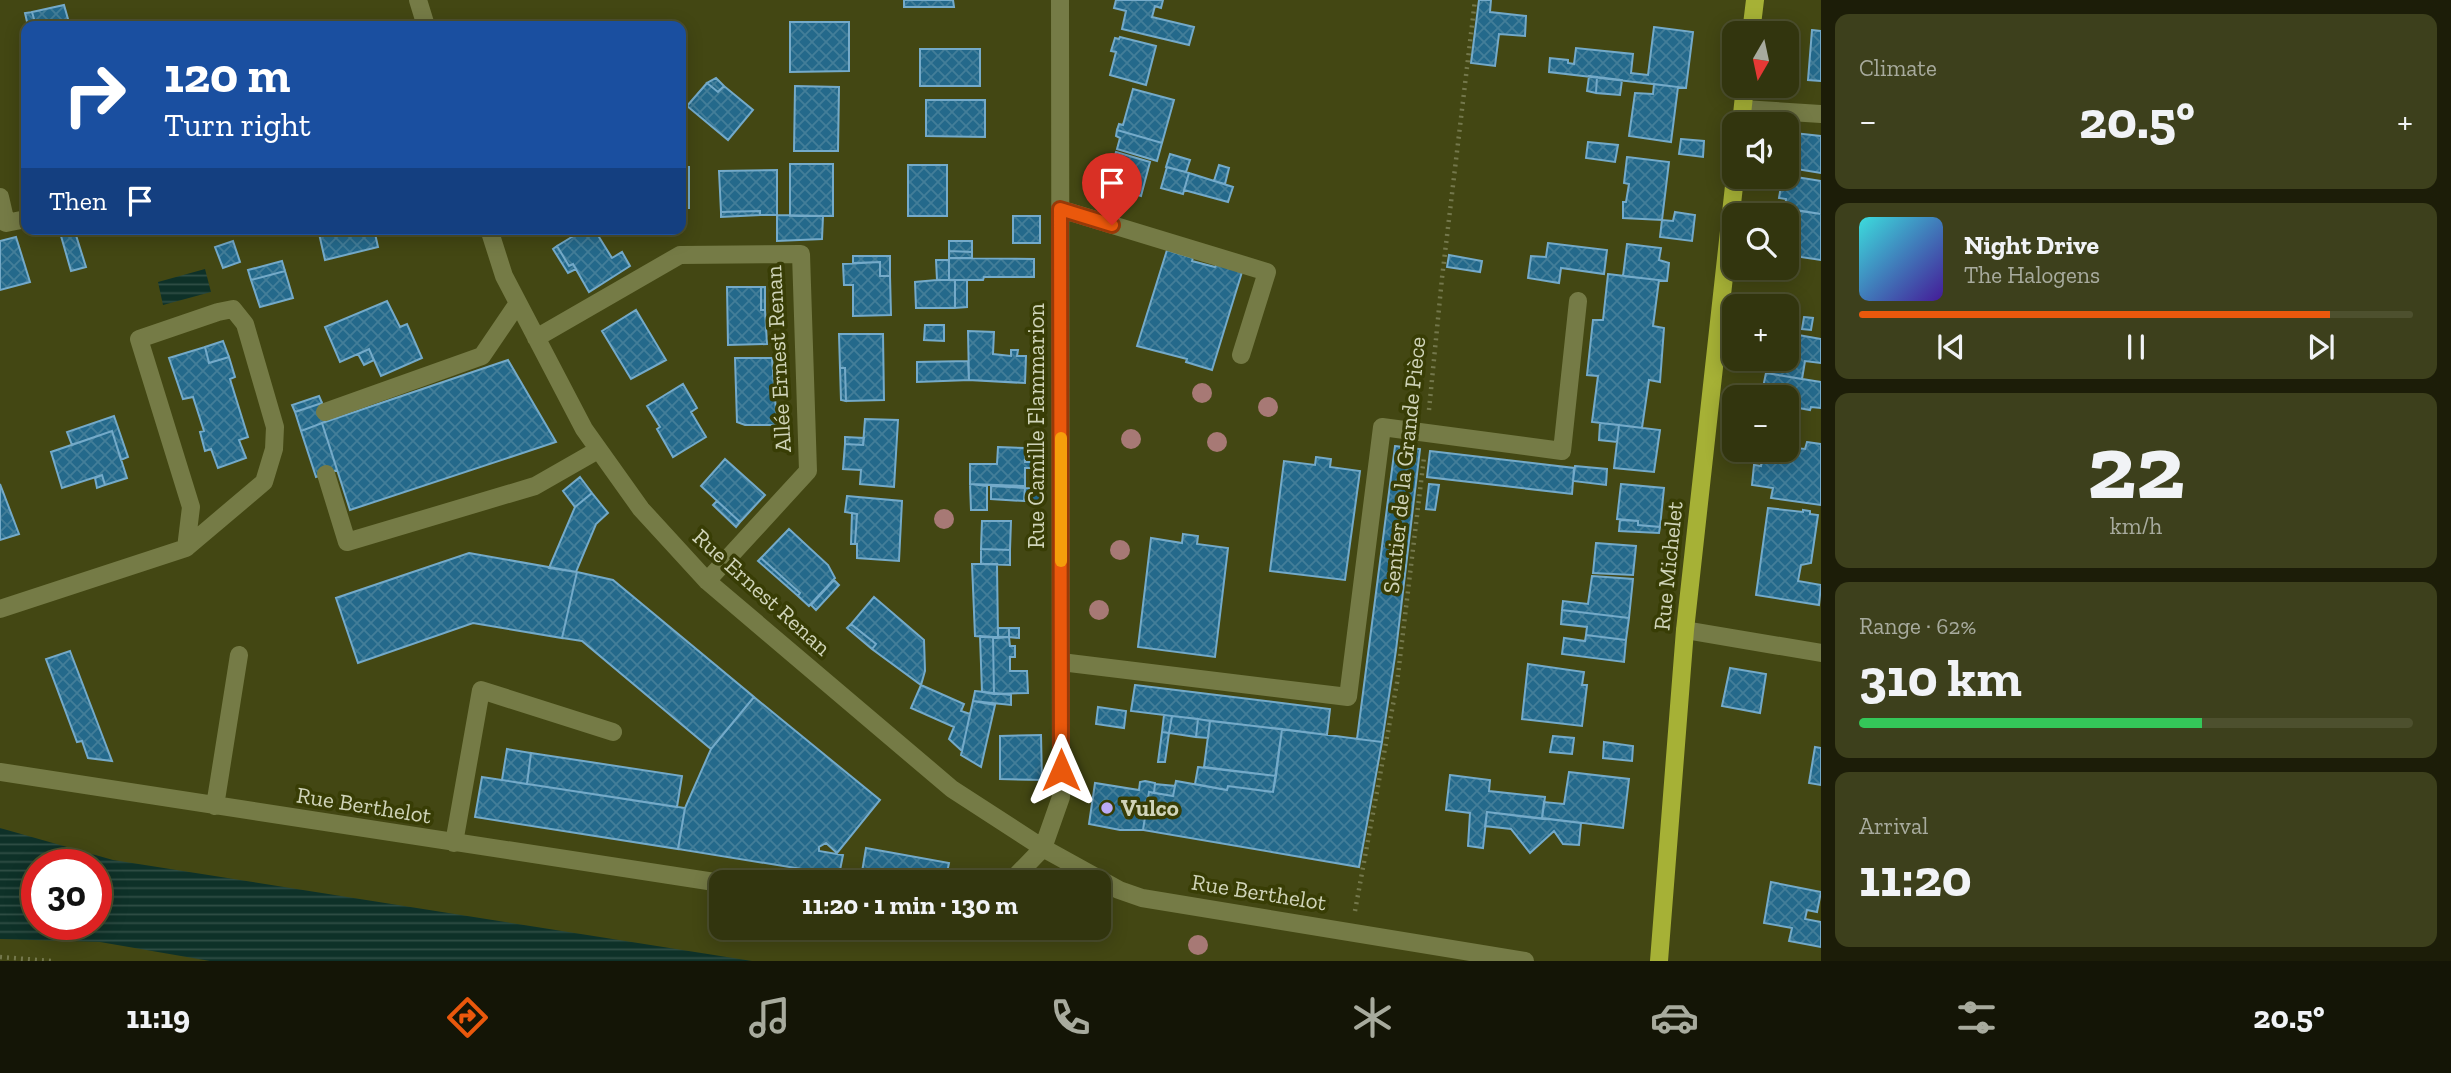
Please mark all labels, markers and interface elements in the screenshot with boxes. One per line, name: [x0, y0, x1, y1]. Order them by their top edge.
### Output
north arrow: [1722, 21, 1799, 98]
map controls: [1722, 21, 1799, 462]
text: 120 m: [164, 46, 290, 105]
icon: right: [49, 49, 140, 140]
text: Climate: [1859, 54, 1937, 82]
text: 20.5°: [2079, 89, 2195, 151]
text: −: [1859, 98, 1877, 144]
text: +: [2397, 98, 2413, 144]
text: Turn right: [164, 106, 311, 144]
button: sound: [1722, 112, 1799, 189]
pin: [1082, 153, 1142, 225]
icon: arrive: [1093, 164, 1131, 202]
icon: arrive: [121, 182, 159, 220]
text: Then: [49, 185, 107, 217]
button: search: [1722, 203, 1799, 280]
text: Night Drive: [1964, 229, 2099, 261]
text: The Halogens: [1964, 261, 2100, 289]
street label: Allée Ernest Renan: [759, 265, 797, 453]
button: +: [1722, 294, 1799, 371]
street label: Rue Camille Flammarion: [1022, 303, 1050, 549]
icon: previous: [1932, 328, 1970, 366]
icon: pause: [2117, 328, 2155, 366]
icon: next: [2302, 328, 2340, 366]
street label: Sentier de la Grande Pièce: [1377, 335, 1431, 595]
button: −: [1722, 385, 1799, 462]
text: 22: [2087, 412, 2185, 521]
street label: Rue Michelet: [1647, 500, 1689, 632]
text: km/h: [2110, 512, 2162, 540]
street label: Rue Ernest Renan: [687, 523, 837, 661]
text: Range · 62%: [1859, 612, 1976, 640]
text: 310 km: [1859, 647, 2022, 709]
position arrow: [1024, 733, 1098, 807]
street label: Rue Berthelot: [295, 781, 434, 830]
place label: Vulco: [1121, 794, 1179, 822]
marker: Vulco: [1099, 800, 1115, 816]
text: Arrival: [1859, 812, 1928, 840]
text: 11:20: [1859, 847, 1972, 909]
speed limit sign: 30: [21, 849, 112, 940]
street label: Rue Berthelot: [1190, 868, 1329, 917]
text: 11:20 · 1 min · 130 m: [802, 889, 1018, 921]
icon: directions: [443, 993, 492, 1042]
icon: music: [745, 993, 794, 1042]
icon: phone: [1046, 993, 1095, 1042]
icon: climate: [1348, 993, 1397, 1042]
icon: car: [1650, 993, 1699, 1042]
icon: filters: [1952, 993, 2001, 1042]
text: 11:19: [126, 998, 190, 1036]
text: 20.5°: [2253, 998, 2325, 1036]

